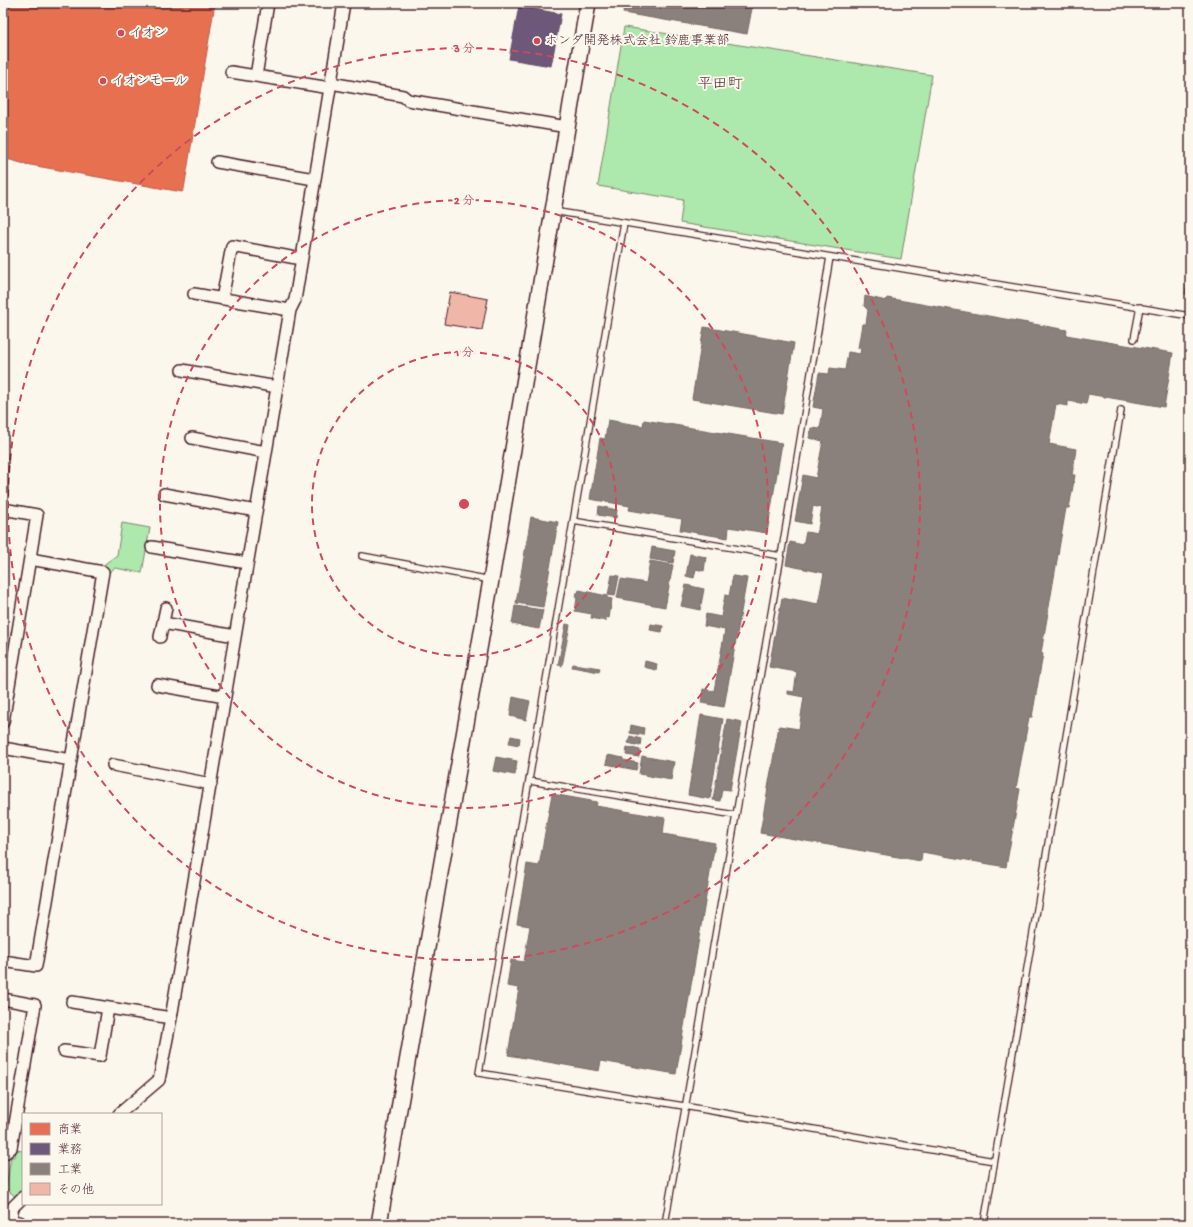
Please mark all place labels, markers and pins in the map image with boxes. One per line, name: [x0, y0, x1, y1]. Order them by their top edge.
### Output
place label: イオン: [129, 26, 167, 41]
marker: イオン: [116, 28, 126, 38]
place label: ホンダ開発株式会社 鈴鹿事業部: [545, 33, 730, 49]
marker: ホンダ開発株式会社 鈴鹿事業部: [532, 36, 542, 46]
place label: イオンモール: [111, 74, 188, 89]
marker: イオンモール: [98, 76, 108, 86]
centre of rings: [457, 497, 471, 511]

